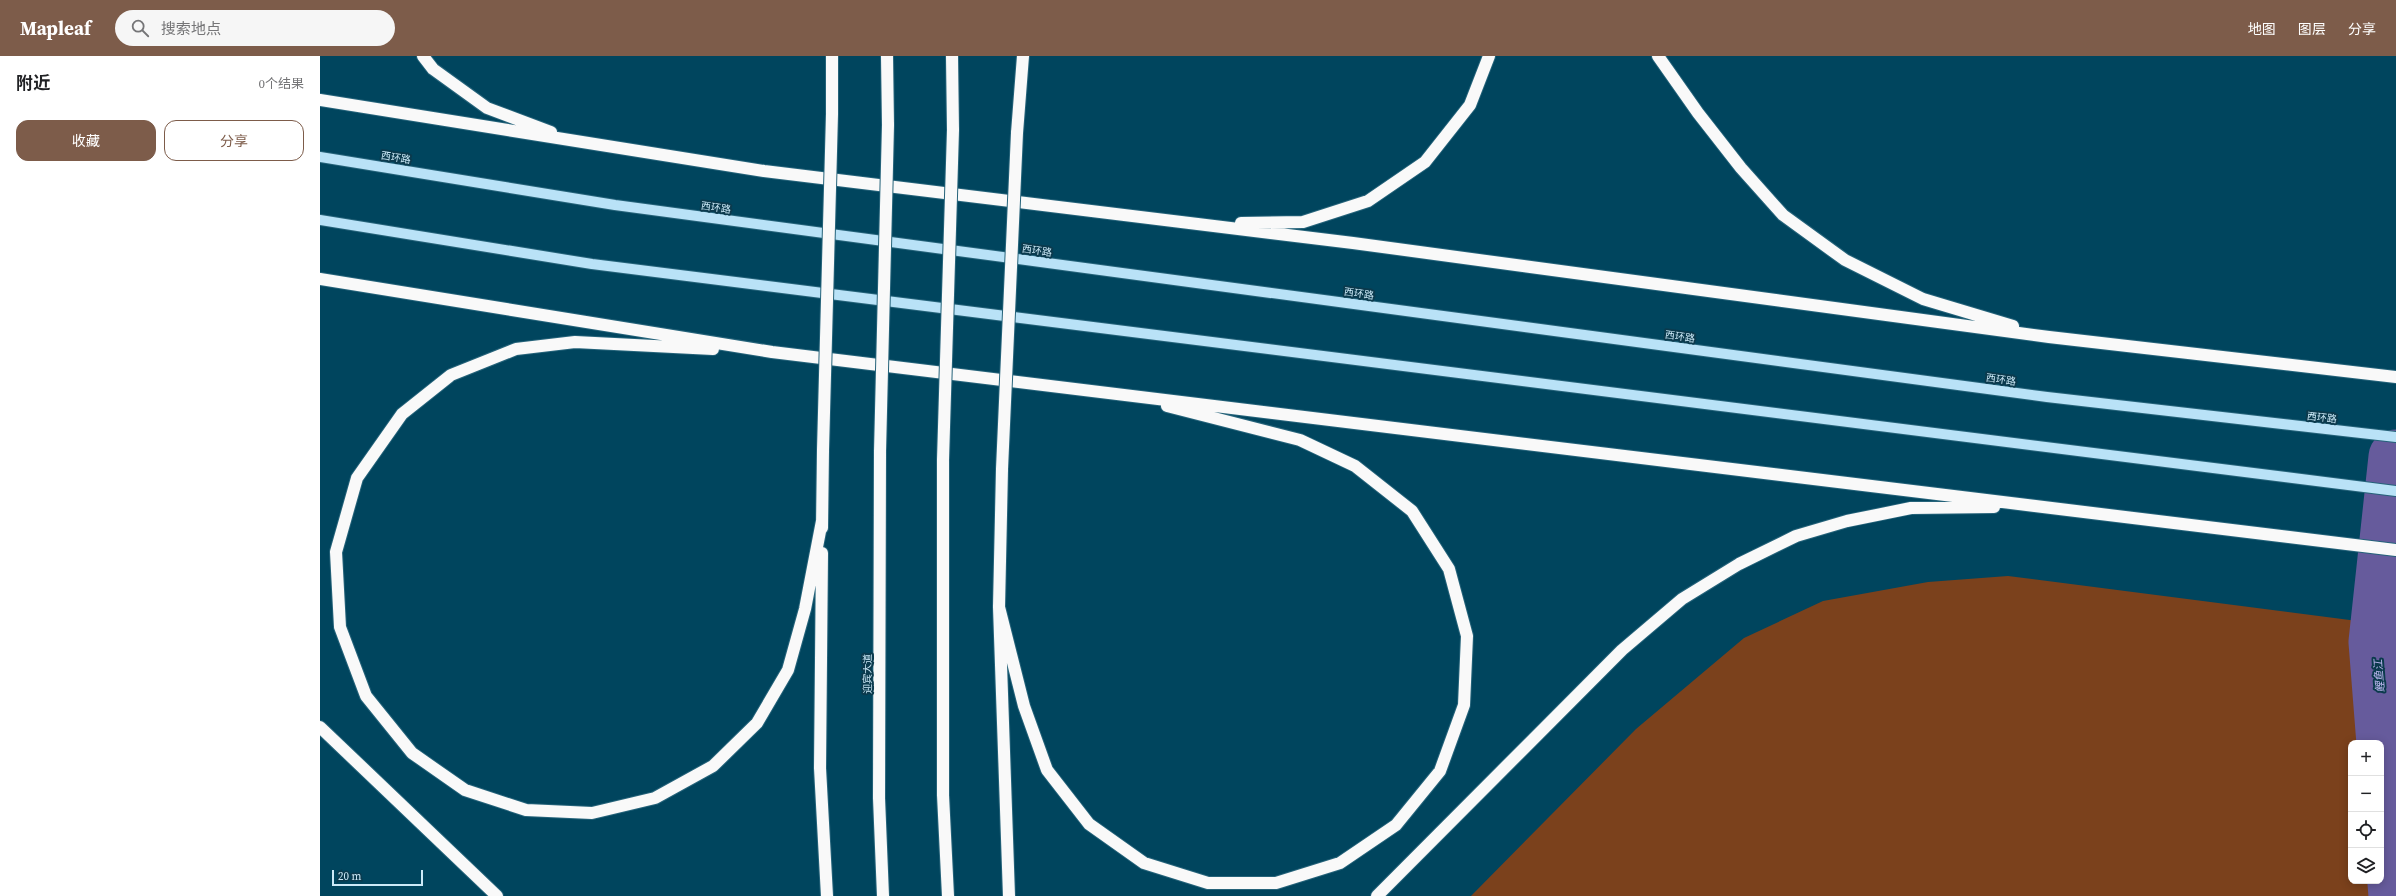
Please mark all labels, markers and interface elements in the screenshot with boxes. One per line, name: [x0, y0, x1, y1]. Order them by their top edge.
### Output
search box: [115, 10, 395, 46]
text: Mapleaf: [20, 15, 91, 41]
icon: search: [129, 17, 151, 39]
text: 搜索地点: [161, 18, 221, 39]
text: 地图: [2248, 19, 2276, 39]
text: 图层: [2298, 19, 2326, 39]
text: 分享: [2348, 19, 2376, 39]
text: 附近: [16, 71, 50, 95]
text: 0个结果: [258, 75, 304, 92]
button: 收藏: [16, 120, 156, 161]
button: 分享: [164, 120, 304, 161]
street label: 西环路: [380, 149, 412, 166]
street label: 西环路: [700, 199, 732, 216]
street label: 西环路: [1021, 242, 1053, 259]
street label: 西环路: [1343, 285, 1375, 302]
street label: 西环路: [1664, 328, 1696, 345]
street label: 西环路: [1985, 371, 2017, 388]
street label: 西环路: [2306, 409, 2338, 426]
street label: 迎宾大道: [861, 654, 874, 694]
water label: 鲤鱼江: [2371, 658, 2388, 693]
map controls: [2348, 740, 2384, 884]
button: +: [2348, 740, 2384, 776]
button: −: [2348, 776, 2384, 812]
button: locate: [2348, 812, 2384, 848]
button: layers: [2348, 848, 2384, 884]
scale bar: [332, 868, 423, 887]
text: 20 m: [338, 869, 361, 884]

